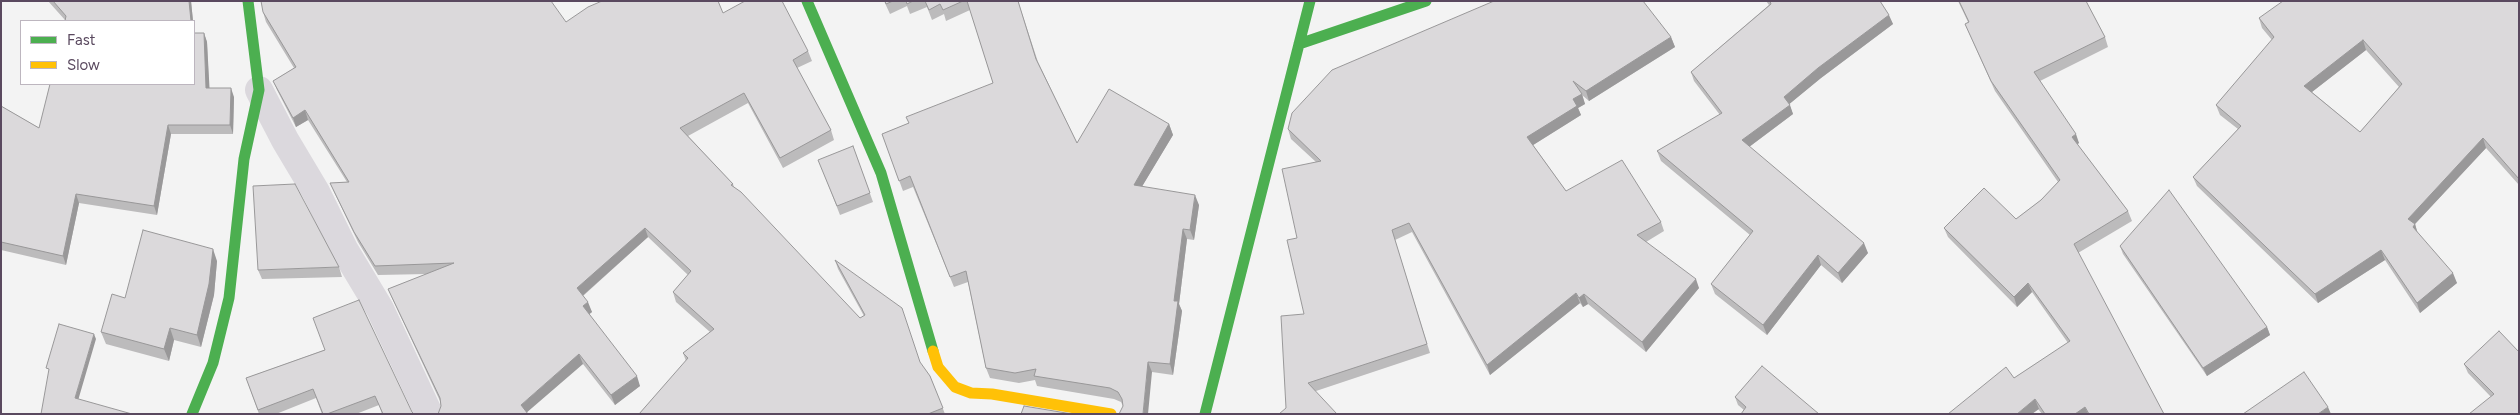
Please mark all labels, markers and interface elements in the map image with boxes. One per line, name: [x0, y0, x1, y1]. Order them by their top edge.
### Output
legend: [20, 20, 195, 85]
text: Fast: [67, 31, 95, 49]
text: Slow: [67, 56, 100, 74]

